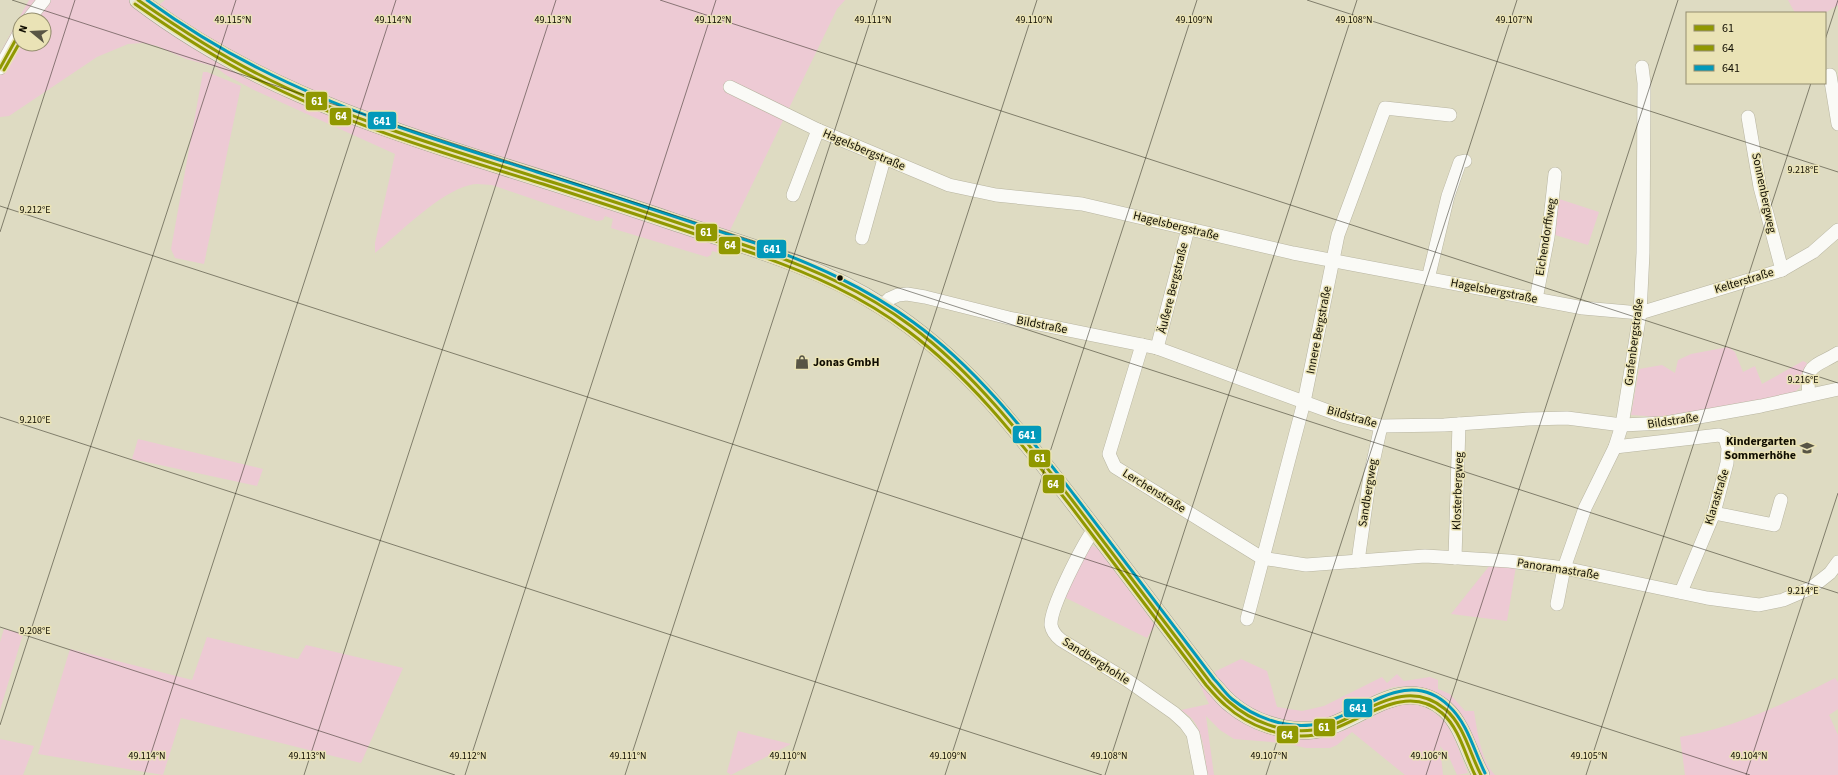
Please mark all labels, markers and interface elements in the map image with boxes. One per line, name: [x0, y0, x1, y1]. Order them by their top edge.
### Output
north arrow: [12, 12, 52, 52]
legend: [1686, 12, 1826, 84]
text: 49.115°N: [214, 13, 252, 27]
text: 49.114°N: [374, 13, 412, 27]
text: 49.113°N: [534, 13, 572, 27]
text: 49.112°N: [694, 13, 732, 27]
text: 49.111°N: [854, 13, 892, 27]
text: 49.110°N: [1015, 13, 1053, 27]
text: 49.109°N: [1175, 13, 1213, 27]
text: 49.108°N: [1335, 13, 1373, 27]
text: 49.107°N: [1495, 13, 1533, 27]
text: 61: [1722, 20, 1734, 37]
text: N: [15, 23, 31, 35]
text: 64: [1722, 40, 1734, 57]
text: 641: [1722, 60, 1740, 77]
line badge: 61: [305, 91, 328, 111]
text: 61: [311, 94, 323, 109]
line badge: 64: [329, 107, 352, 126]
text: 64: [335, 109, 347, 124]
line badge: 641: [367, 111, 397, 130]
text: 641: [373, 114, 391, 129]
street label: Hagelsbergstraße: [820, 125, 908, 175]
street label: Sonnenbergweg: [1747, 151, 1781, 235]
text: 9.218°E: [1788, 163, 1818, 177]
street label: Eichendorffweg: [1531, 197, 1561, 277]
text: 9.212°E: [20, 203, 50, 217]
street label: Hagelsbergstraße: [1131, 207, 1221, 245]
line badge: 61: [695, 223, 718, 242]
text: 61: [700, 225, 712, 240]
line badge: 64: [718, 236, 741, 255]
text: 64: [724, 238, 736, 253]
line badge: 641: [756, 239, 787, 259]
street label: Äußere Bergstraße: [1154, 241, 1193, 335]
text: 641: [763, 242, 781, 257]
street label: Kelterstraße: [1712, 264, 1776, 298]
unlabelled marker: [835, 273, 845, 283]
street label: Hagelsbergstraße: [1449, 274, 1539, 308]
street label: Innere Bergstraße: [1302, 284, 1336, 375]
street label: Grafenbergstraße: [1620, 297, 1648, 386]
street label: Bildstraße: [1015, 312, 1069, 338]
shop icon: Jonas GmbH: [794, 354, 810, 370]
place label: Jonas GmbH: [813, 354, 880, 371]
text: 9.216°E: [1788, 373, 1818, 387]
street label: Bildstraße: [1325, 402, 1379, 432]
street label: Bildstraße: [1646, 409, 1700, 433]
text: 9.210°E: [20, 413, 50, 427]
line badge: 641: [1012, 425, 1042, 444]
text: 641: [1018, 428, 1036, 443]
place label: Kindergarten Sommerhöhe: [1725, 433, 1796, 464]
school or university icon: Kindergarten Sommerhöhe: [1799, 440, 1815, 456]
line badge: 61: [1028, 449, 1051, 468]
text: 61: [1034, 451, 1046, 466]
street label: Klosterbergweg: [1448, 452, 1468, 530]
street label: Sandbergweg: [1354, 458, 1382, 528]
street label: Lerchenstraße: [1119, 465, 1189, 517]
street label: Klarastraße: [1700, 467, 1734, 527]
line badge: 64: [1042, 474, 1065, 494]
text: 64: [1047, 477, 1059, 492]
street label: Panoramastraße: [1516, 554, 1600, 584]
text: 9.214°E: [1788, 584, 1818, 598]
text: 9.208°E: [20, 624, 50, 638]
street label: Sandberghohle: [1059, 633, 1133, 689]
line badge: 641: [1343, 698, 1373, 718]
text: 641: [1349, 701, 1367, 716]
line badge: 61: [1313, 718, 1336, 737]
text: 61: [1318, 720, 1330, 735]
line badge: 64: [1276, 725, 1299, 744]
text: 64: [1281, 728, 1293, 743]
text: 49.114°N: [128, 749, 166, 763]
text: 49.113°N: [288, 749, 326, 763]
text: 49.112°N: [449, 749, 487, 763]
text: 49.111°N: [609, 749, 647, 763]
text: 49.110°N: [769, 749, 807, 763]
text: 49.109°N: [929, 749, 967, 763]
text: 49.108°N: [1090, 749, 1128, 763]
text: 49.107°N: [1250, 749, 1288, 763]
text: 49.106°N: [1410, 749, 1448, 763]
text: 49.105°N: [1570, 749, 1608, 763]
text: 49.104°N: [1730, 749, 1768, 763]

